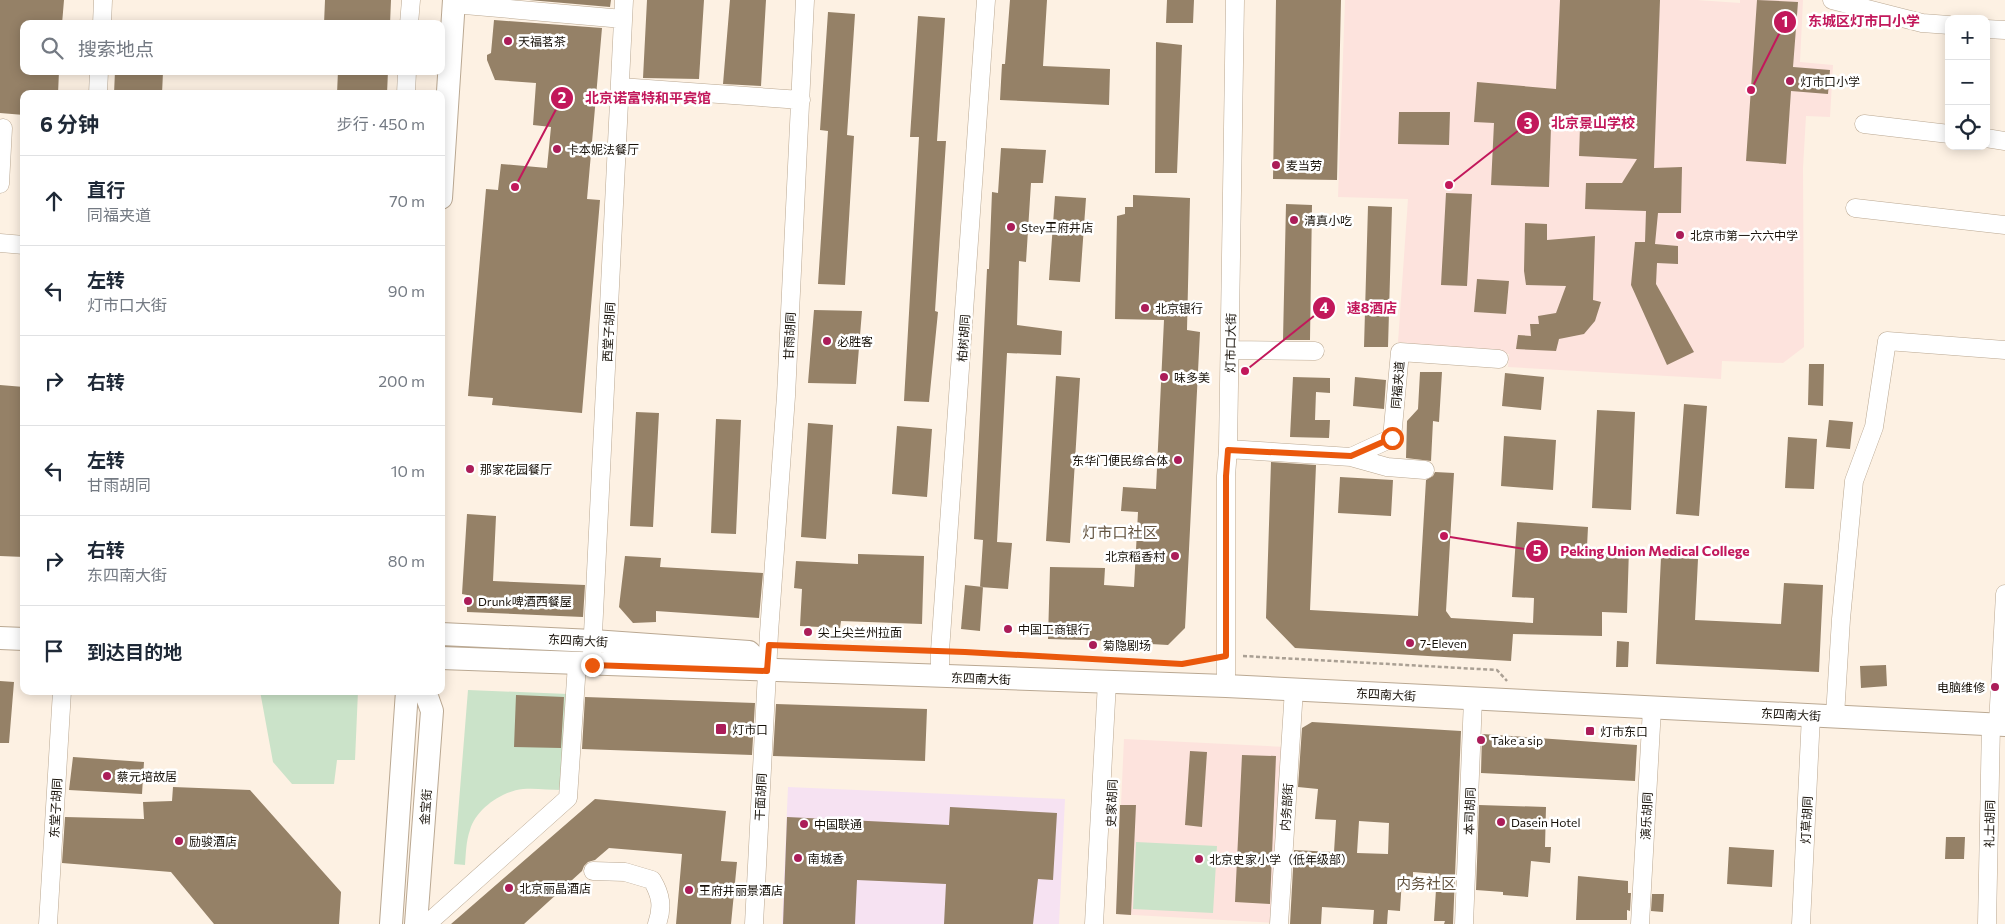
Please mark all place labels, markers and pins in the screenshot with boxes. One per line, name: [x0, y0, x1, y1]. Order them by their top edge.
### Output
callout: 东城区灯市口小学: [1773, 7, 1930, 36]
place label: 天福茗茶: [518, 34, 566, 48]
marker: 天福茗茶: [502, 35, 514, 47]
place label: 灯市口小学: [1800, 74, 1860, 88]
marker: 灯市口小学: [1784, 75, 1796, 87]
callout: 北京诺富特和平宾馆: [550, 84, 721, 113]
callout: 北京景山学校: [1516, 109, 1645, 138]
place label: 卡本妮法餐厅: [567, 142, 639, 156]
marker: 卡本妮法餐厅: [551, 143, 563, 155]
place label: 麦当劳: [1286, 158, 1322, 172]
marker: 麦当劳: [1270, 159, 1282, 171]
place label: 清真小吃: [1304, 213, 1352, 227]
marker: 清真小吃: [1288, 214, 1300, 226]
place label: Stey王府井店: [1021, 220, 1093, 234]
marker: Stey王府井店: [1005, 221, 1017, 233]
place label: 北京市第一六六中学: [1690, 228, 1798, 242]
marker: 北京市第一六六中学: [1674, 229, 1686, 241]
callout: 速8酒店: [1311, 293, 1407, 322]
place label: 北京银行: [1155, 301, 1203, 315]
marker: 北京银行: [1139, 302, 1151, 314]
place label: 必胜客: [837, 334, 873, 348]
marker: 必胜客: [821, 335, 833, 347]
place label: 味多美: [1174, 370, 1210, 384]
marker: 味多美: [1158, 371, 1170, 383]
place label: 东华门便民综合体: [1072, 453, 1168, 467]
marker: 东华门便民综合体: [1172, 454, 1184, 466]
place label: 那家花园餐厅: [480, 462, 552, 476]
marker: 那家花园餐厅: [464, 463, 476, 475]
callout: Peking Union Medical College: [1525, 536, 1759, 565]
place label: 北京稻香村: [1105, 549, 1166, 563]
marker: 北京稻香村: [1169, 550, 1181, 562]
place label: Drunk啤酒西餐屋: [478, 594, 572, 608]
marker: Drunk啤酒西餐屋: [462, 595, 474, 607]
place label: 中国工商银行: [1018, 622, 1090, 636]
marker: 中国工商银行: [1002, 623, 1014, 635]
place label: 尖上尖兰州拉面: [818, 625, 902, 639]
marker: 尖上尖兰州拉面: [802, 626, 814, 638]
place label: 7-Eleven: [1420, 636, 1467, 650]
marker: 7-Eleven: [1404, 637, 1416, 649]
place label: 菊隐剧场: [1103, 638, 1151, 652]
marker: 菊隐剧场: [1087, 639, 1099, 651]
place label: 电脑维修: [1937, 680, 1985, 694]
marker: 电脑维修: [1989, 681, 2001, 693]
marker: 灯市口: [714, 722, 728, 736]
place label: 灯市口: [732, 722, 768, 736]
place label: 灯市东口: [1600, 724, 1648, 738]
marker: 灯市东口: [1584, 725, 1596, 737]
place label: Take a sip: [1491, 733, 1543, 747]
marker: Take a sip: [1475, 734, 1487, 746]
place label: 蔡元培故居: [117, 769, 177, 783]
marker: 蔡元培故居: [101, 770, 113, 782]
place label: Dasein Hotel: [1511, 815, 1580, 829]
marker: Dasein Hotel: [1495, 816, 1507, 828]
place label: 中国联通: [814, 817, 862, 831]
marker: 中国联通: [798, 818, 810, 830]
place label: 励骏酒店: [189, 834, 237, 848]
marker: 励骏酒店: [173, 835, 185, 847]
place label: 南城香: [808, 851, 844, 865]
marker: 南城香: [792, 852, 804, 864]
place label: 北京史家小学（低年级部）: [1209, 852, 1353, 866]
marker: 北京史家小学（低年级部）: [1193, 853, 1205, 865]
place label: 北京丽晶酒店: [519, 881, 591, 895]
marker: 北京丽晶酒店: [503, 882, 515, 894]
place label: 王府井丽景酒店: [699, 883, 783, 897]
marker: 王府井丽景酒店: [683, 884, 695, 896]

